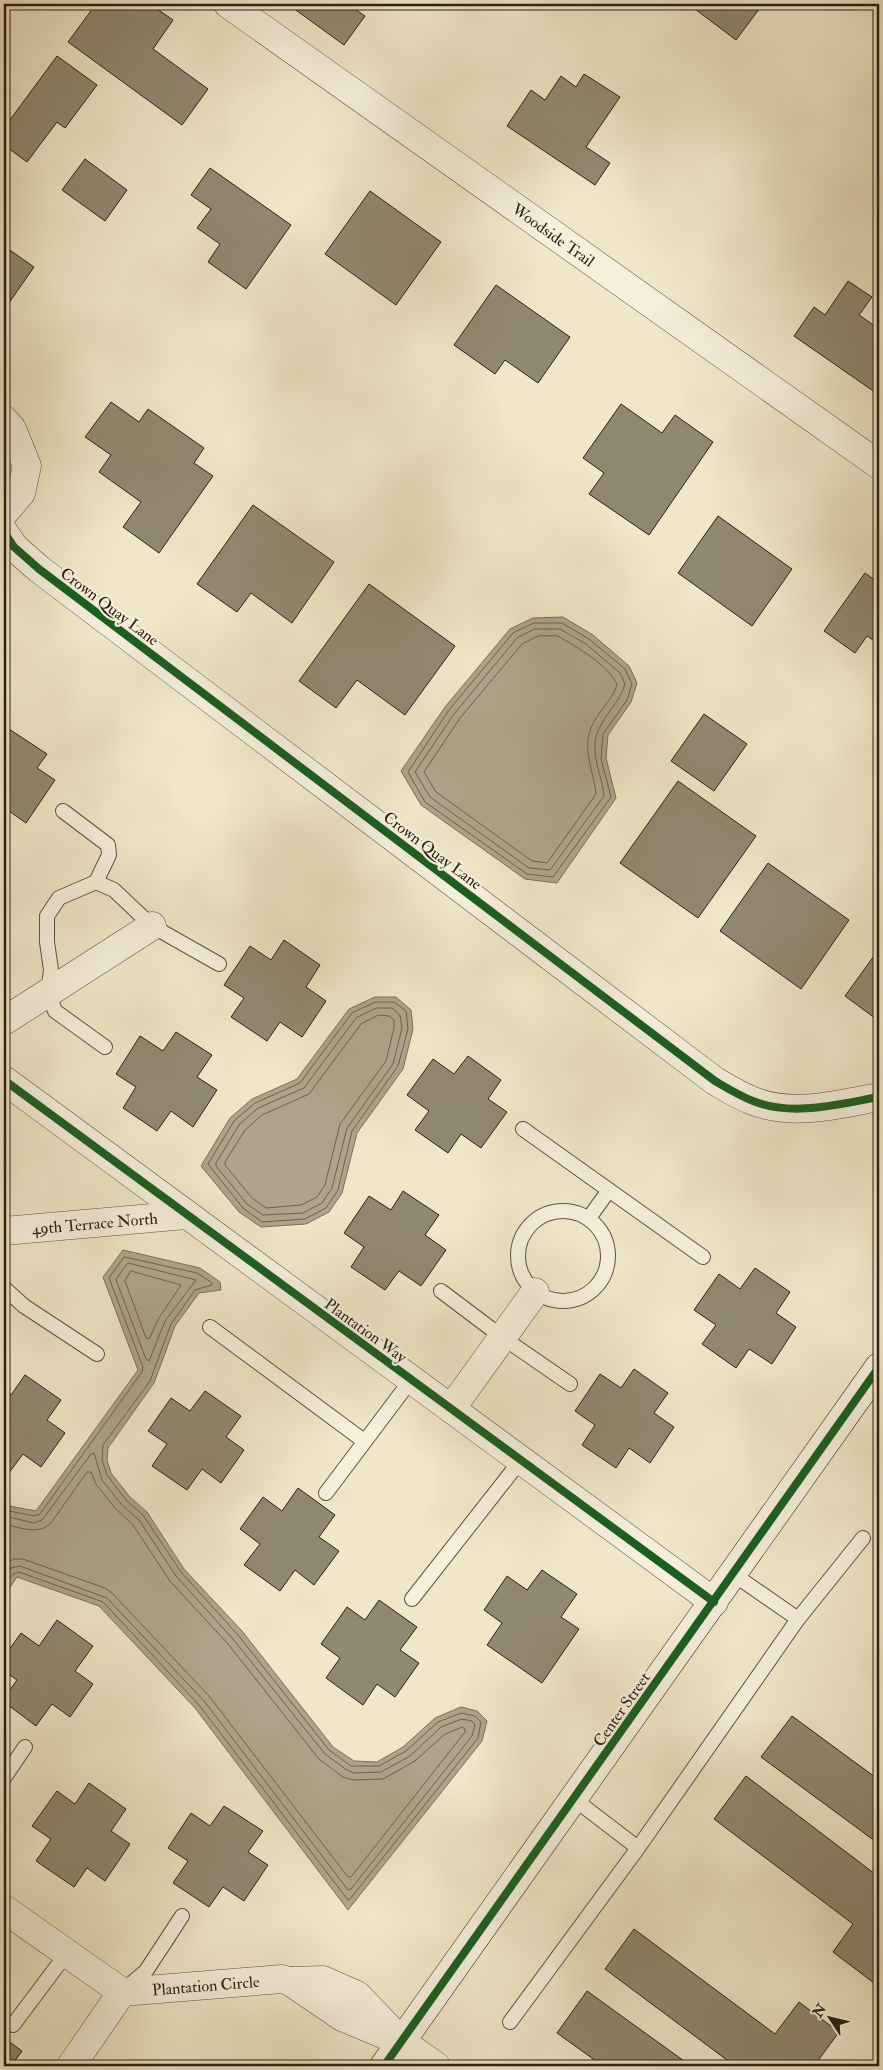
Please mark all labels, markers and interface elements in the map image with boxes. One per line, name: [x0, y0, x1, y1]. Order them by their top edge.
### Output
street label: Woodside Trail: [507, 199, 598, 272]
street label: Crown Quay Lane: [56, 563, 163, 651]
street label: Crown Quay Lane: [379, 807, 486, 895]
street label: 49th Terrace North: [31, 1208, 159, 1240]
street label: Plantation Way: [320, 1294, 411, 1368]
street label: Center Street: [589, 1668, 655, 1751]
street label: Plantation Circle: [151, 1972, 261, 2001]
north arrow: [806, 1992, 856, 2042]
text: N: [809, 2000, 831, 2022]

